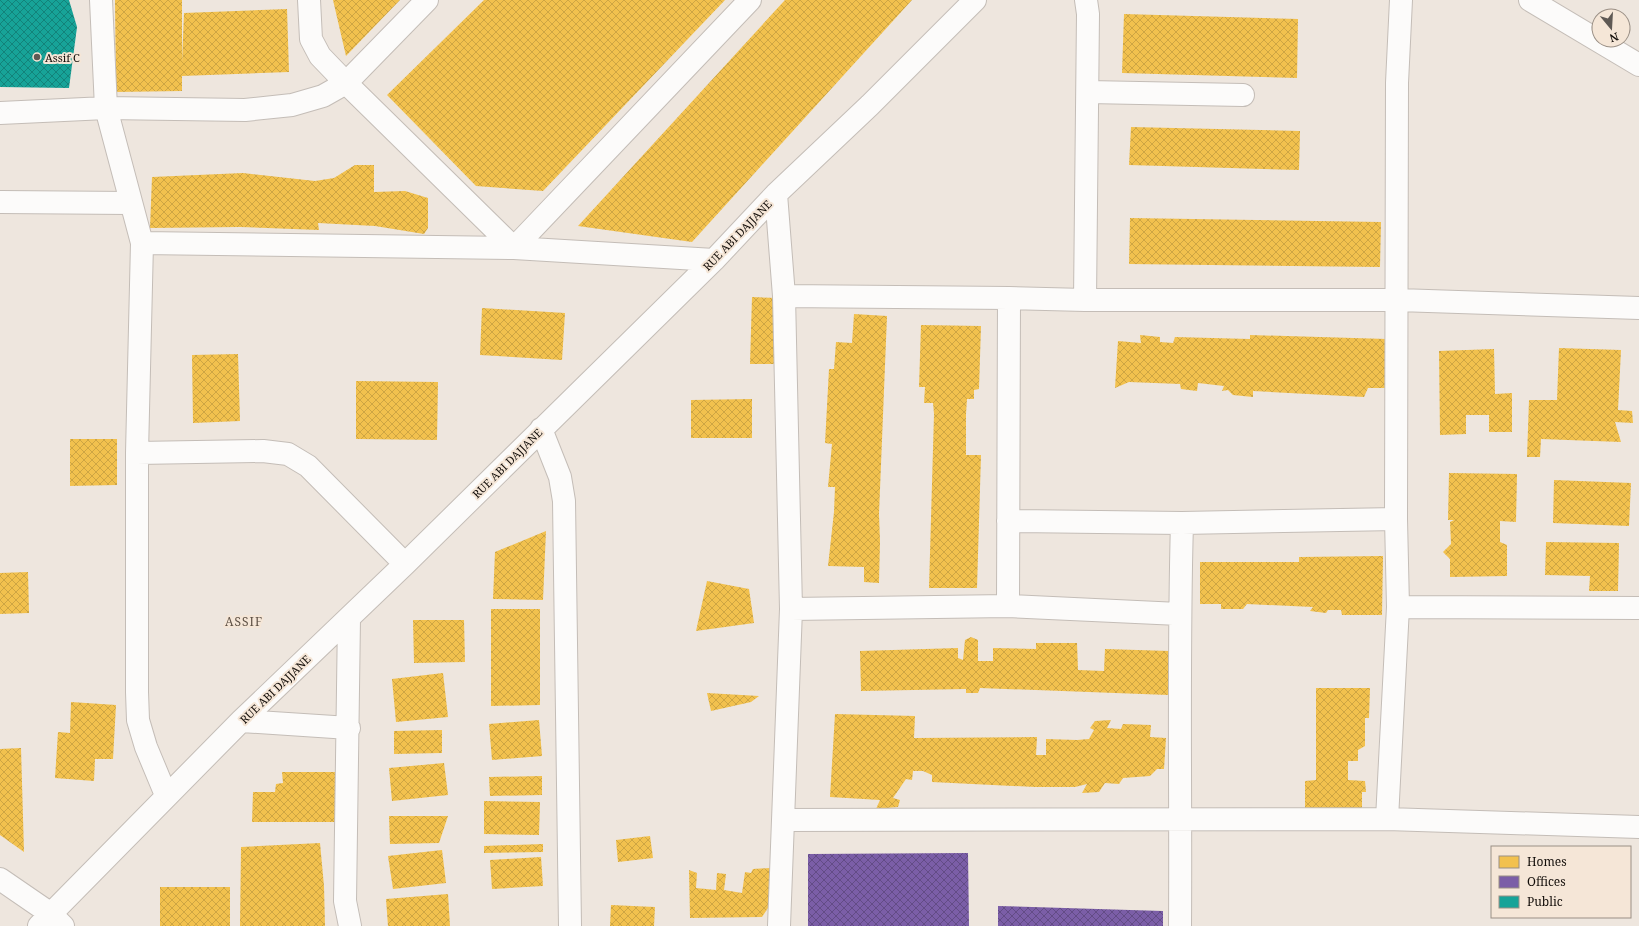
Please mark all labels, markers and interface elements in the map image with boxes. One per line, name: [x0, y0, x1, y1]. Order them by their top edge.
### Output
north arrow: [1591, 8, 1631, 48]
text: N: [1607, 30, 1621, 47]
place label: Assif C: [45, 50, 80, 65]
marker: Assif C: [32, 52, 42, 62]
street label: RUE ABI DAJJANE: [699, 196, 775, 274]
street label: RUE ABI DAJJANE: [469, 425, 545, 501]
district label: ASSIF: [225, 613, 263, 630]
street label: RUE ABI DAJJANE: [236, 651, 314, 727]
legend: [1491, 846, 1631, 918]
text: Homes: [1527, 853, 1567, 870]
text: Offices: [1527, 873, 1566, 890]
text: Public: [1527, 893, 1563, 910]

